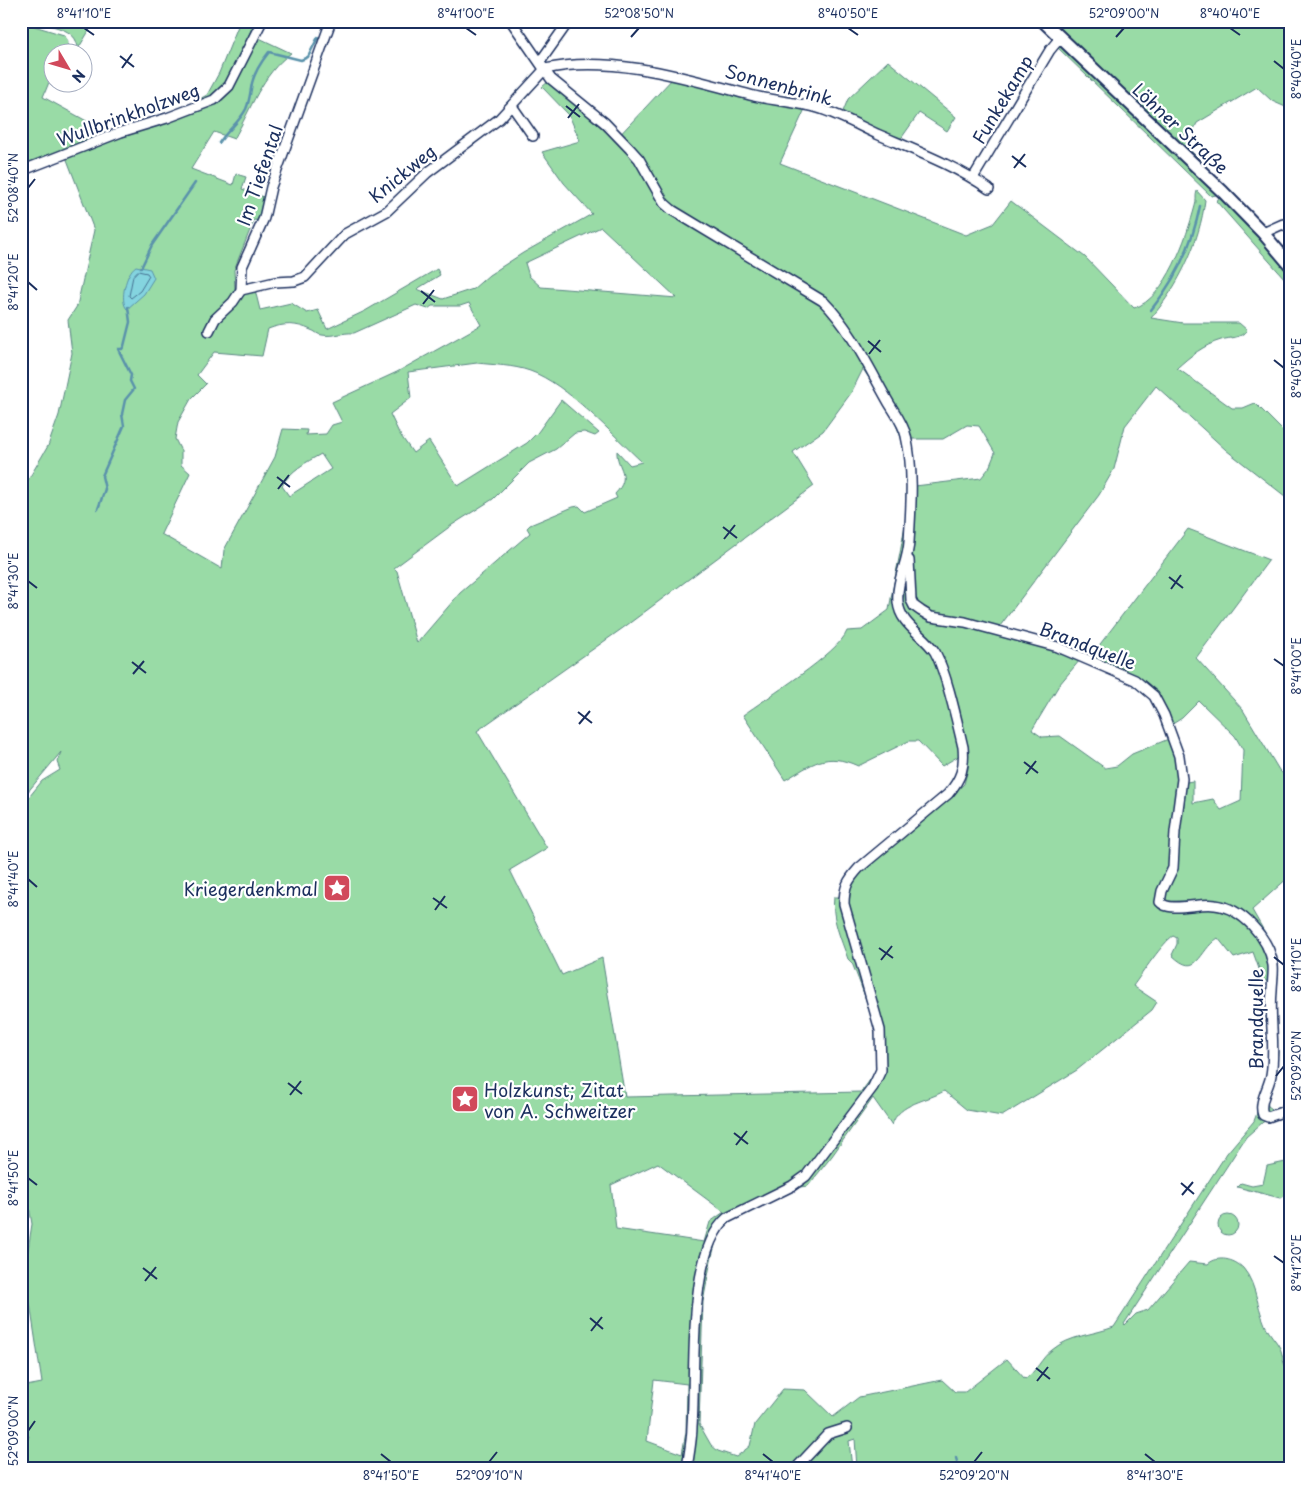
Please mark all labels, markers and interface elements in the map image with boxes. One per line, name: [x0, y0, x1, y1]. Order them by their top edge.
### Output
text: 8°41'10"E: [57, 4, 111, 22]
text: 8°41'00"E: [437, 4, 495, 22]
text: 52°08'50"N: [604, 4, 674, 22]
text: 8°40'50"E: [818, 4, 878, 22]
text: 52°09'00"N: [1089, 4, 1159, 22]
text: 8°40'40"E: [1200, 4, 1260, 22]
text: 8°40'40"E: [1287, 39, 1305, 99]
north arrow: [42, 42, 92, 92]
street label: Funkekamp: [965, 49, 1039, 149]
street label: Sonnenbrink: [722, 57, 836, 111]
text: N: [67, 65, 90, 87]
street label: Wullbrinkholzweg: [53, 76, 203, 152]
street label: Löhner Straße: [1127, 76, 1235, 180]
street label: Im Tiefental: [229, 121, 289, 229]
street label: Knickweg: [362, 137, 442, 209]
text: 52°08'40"N: [4, 153, 22, 223]
text: 8°41'20"E: [4, 253, 22, 311]
text: 8°40'50"E: [1287, 338, 1305, 398]
text: 8°41'30"E: [4, 552, 22, 610]
street label: Brandquelle: [1036, 614, 1140, 676]
text: 8°41'00"E: [1287, 637, 1305, 695]
text: 8°41'40"E: [4, 851, 22, 907]
place icon: Kriegerdenkmal: [322, 873, 352, 903]
place label: Kriegerdenkmal: [184, 875, 318, 902]
text: 8°41'10"E: [1287, 938, 1305, 992]
street label: Brandquelle: [1242, 968, 1269, 1070]
text: 52°09'20"N: [1287, 1031, 1305, 1101]
place label: Holzkunst; Zitat von A. Schweitzer: [484, 1076, 636, 1124]
place icon: Holzkunst; Zitat von A. Schweitzer: [450, 1084, 480, 1114]
text: 8°41'50"E: [4, 1150, 22, 1206]
text: 8°41'20"E: [1287, 1234, 1305, 1292]
text: 52°09'00"N: [4, 1396, 22, 1466]
text: 8°41'50"E: [363, 1466, 419, 1484]
text: 52°09'10"N: [455, 1466, 523, 1484]
text: 8°41'40"E: [745, 1466, 801, 1484]
text: 52°09'20"N: [939, 1466, 1009, 1484]
text: 8°41'30"E: [1126, 1466, 1184, 1484]

